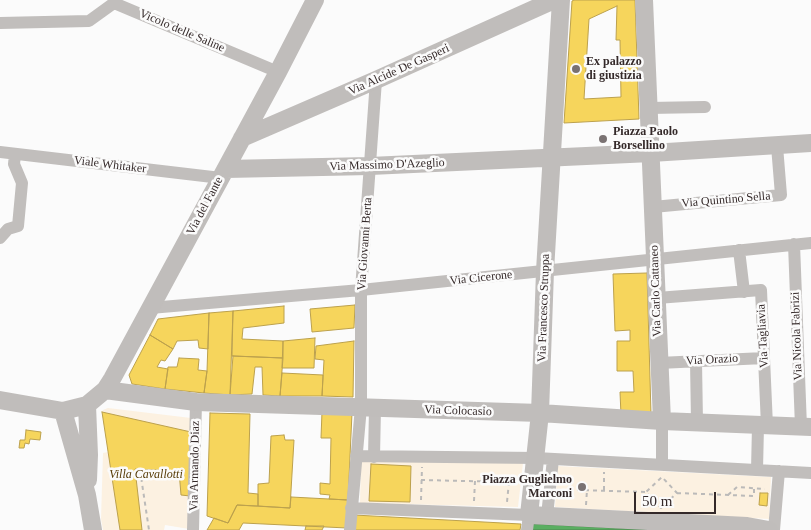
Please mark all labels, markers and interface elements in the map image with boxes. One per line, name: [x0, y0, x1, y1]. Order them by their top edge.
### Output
street label: Vicolo delle Saline: [137, 7, 227, 55]
street label: Via Alcide De Gasperi: [346, 41, 452, 99]
place label: Ex palazzo di giustizia: [586, 55, 642, 83]
marker: Ex palazzo di giustizia: [570, 63, 582, 75]
place label: Piazza Paolo Borsellino: [613, 125, 678, 153]
marker: Piazza Paolo Borsellino: [597, 133, 609, 145]
street label: Viale Whitaker: [73, 153, 147, 177]
street label: Via Massimo D'Azeglio: [329, 156, 445, 174]
street label: Via del Fante: [184, 174, 226, 238]
street label: Via Quintino Sella: [681, 189, 771, 211]
street label: Via Giovanni Berta: [355, 197, 375, 291]
street label: Via Carlo Cattaneo: [647, 245, 665, 337]
street label: Via Francesco Struppa: [535, 253, 553, 363]
street label: Via Cicerone: [449, 268, 513, 288]
street label: Via Nicola Fabrizi: [788, 291, 806, 381]
street label: Via Tagliavia: [754, 304, 772, 368]
street label: Via Orazio: [686, 351, 738, 369]
street label: Via Colocasio: [424, 403, 492, 419]
street label: Via Armando Diaz: [187, 421, 203, 511]
park label: Villa Cavallotti: [109, 468, 183, 482]
place label: Piazza Guglielmo Marconi: [482, 473, 572, 501]
marker: Piazza Guglielmo Marconi: [576, 481, 588, 493]
scale bar: [636, 482, 718, 514]
text: 50 m: [642, 493, 672, 509]

